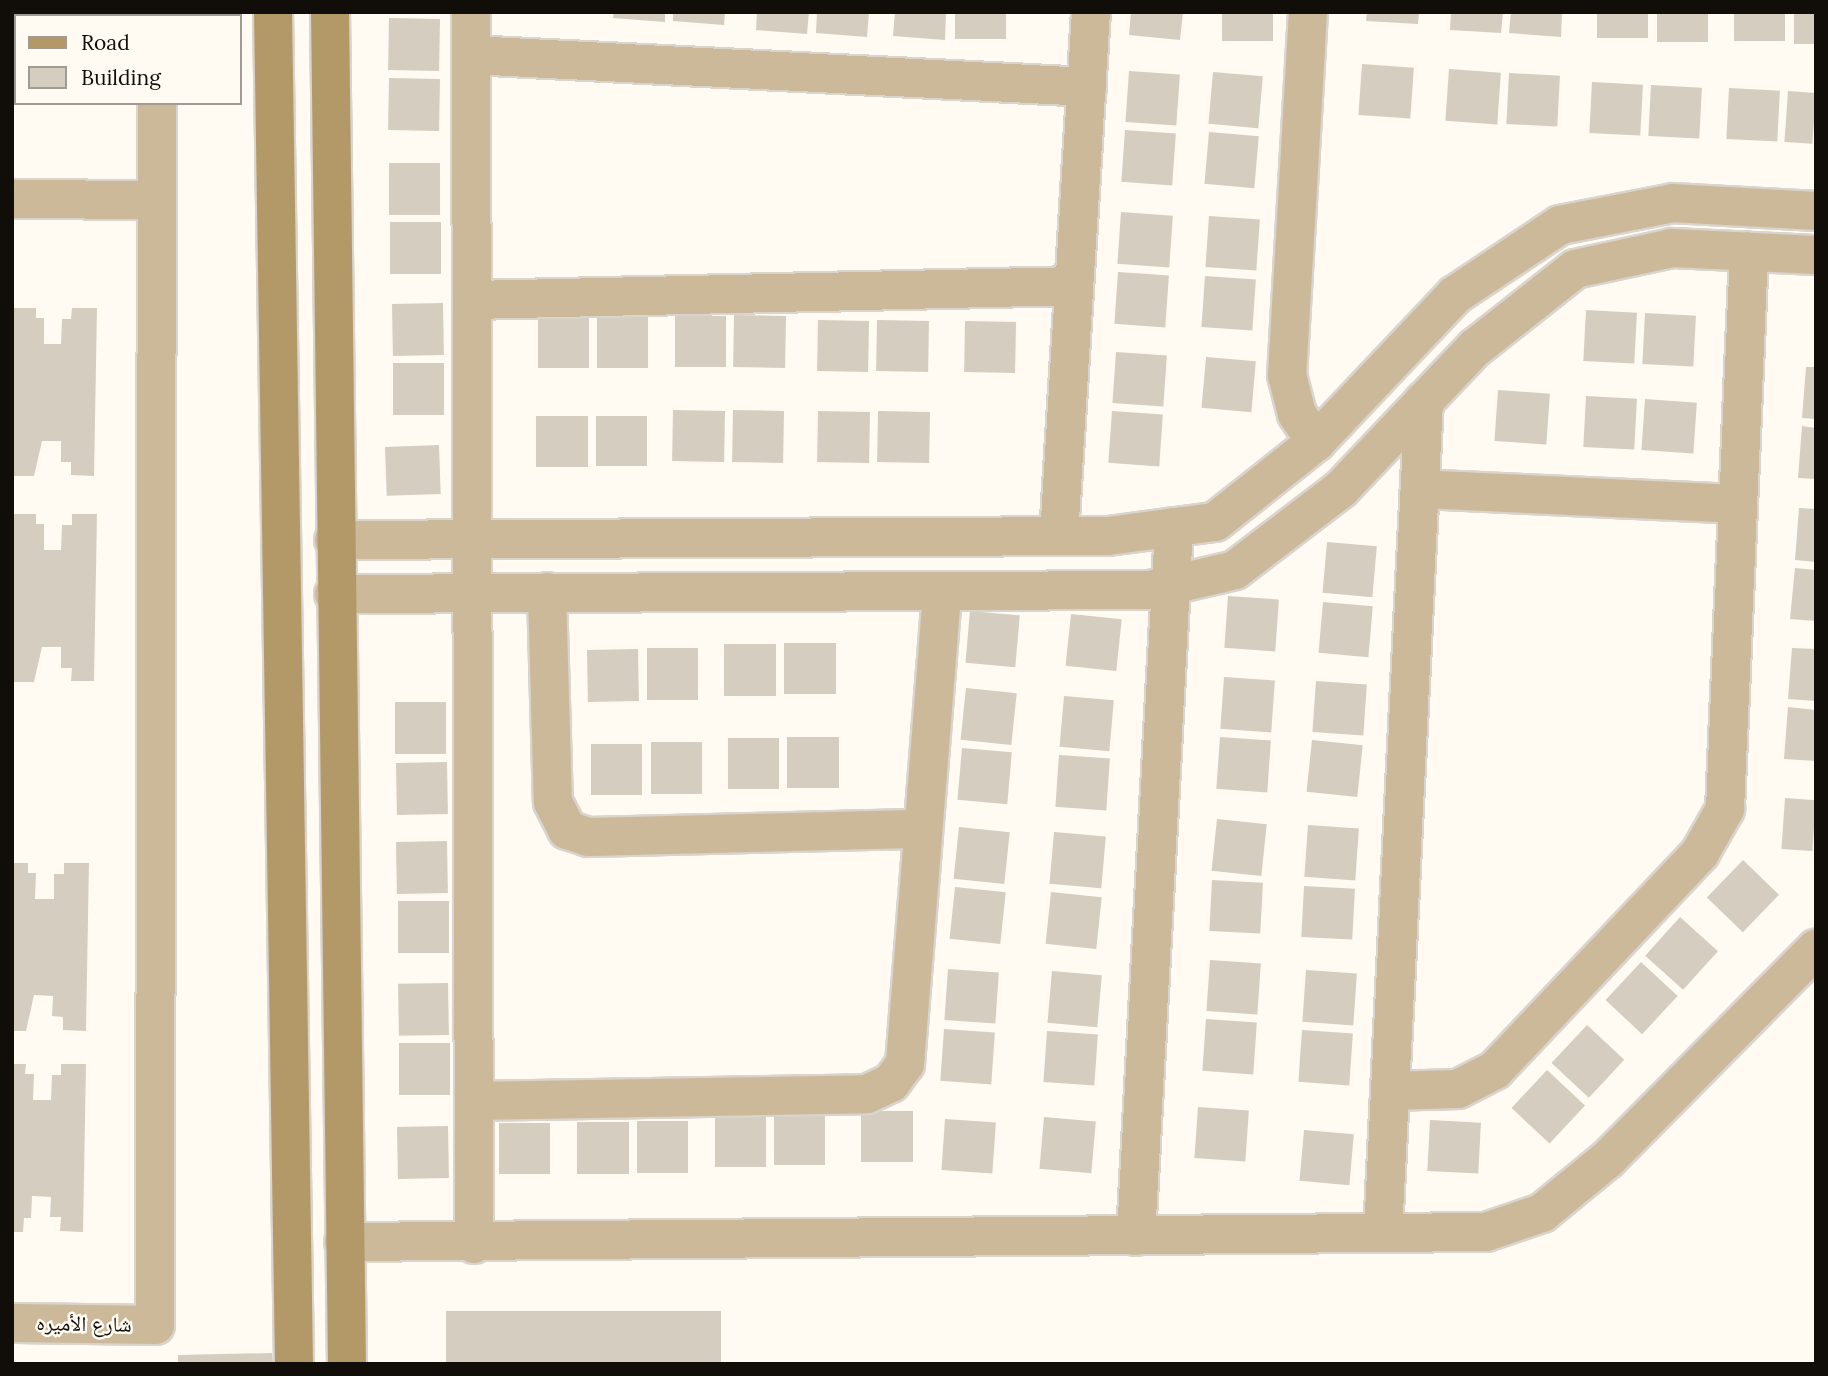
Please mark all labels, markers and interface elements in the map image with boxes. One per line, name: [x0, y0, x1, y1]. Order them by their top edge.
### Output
legend: [14, 14, 242, 105]
text: Road: [81, 29, 130, 56]
text: Building: [81, 64, 161, 91]
street label: شارع الأميره: [36, 1311, 132, 1337]

